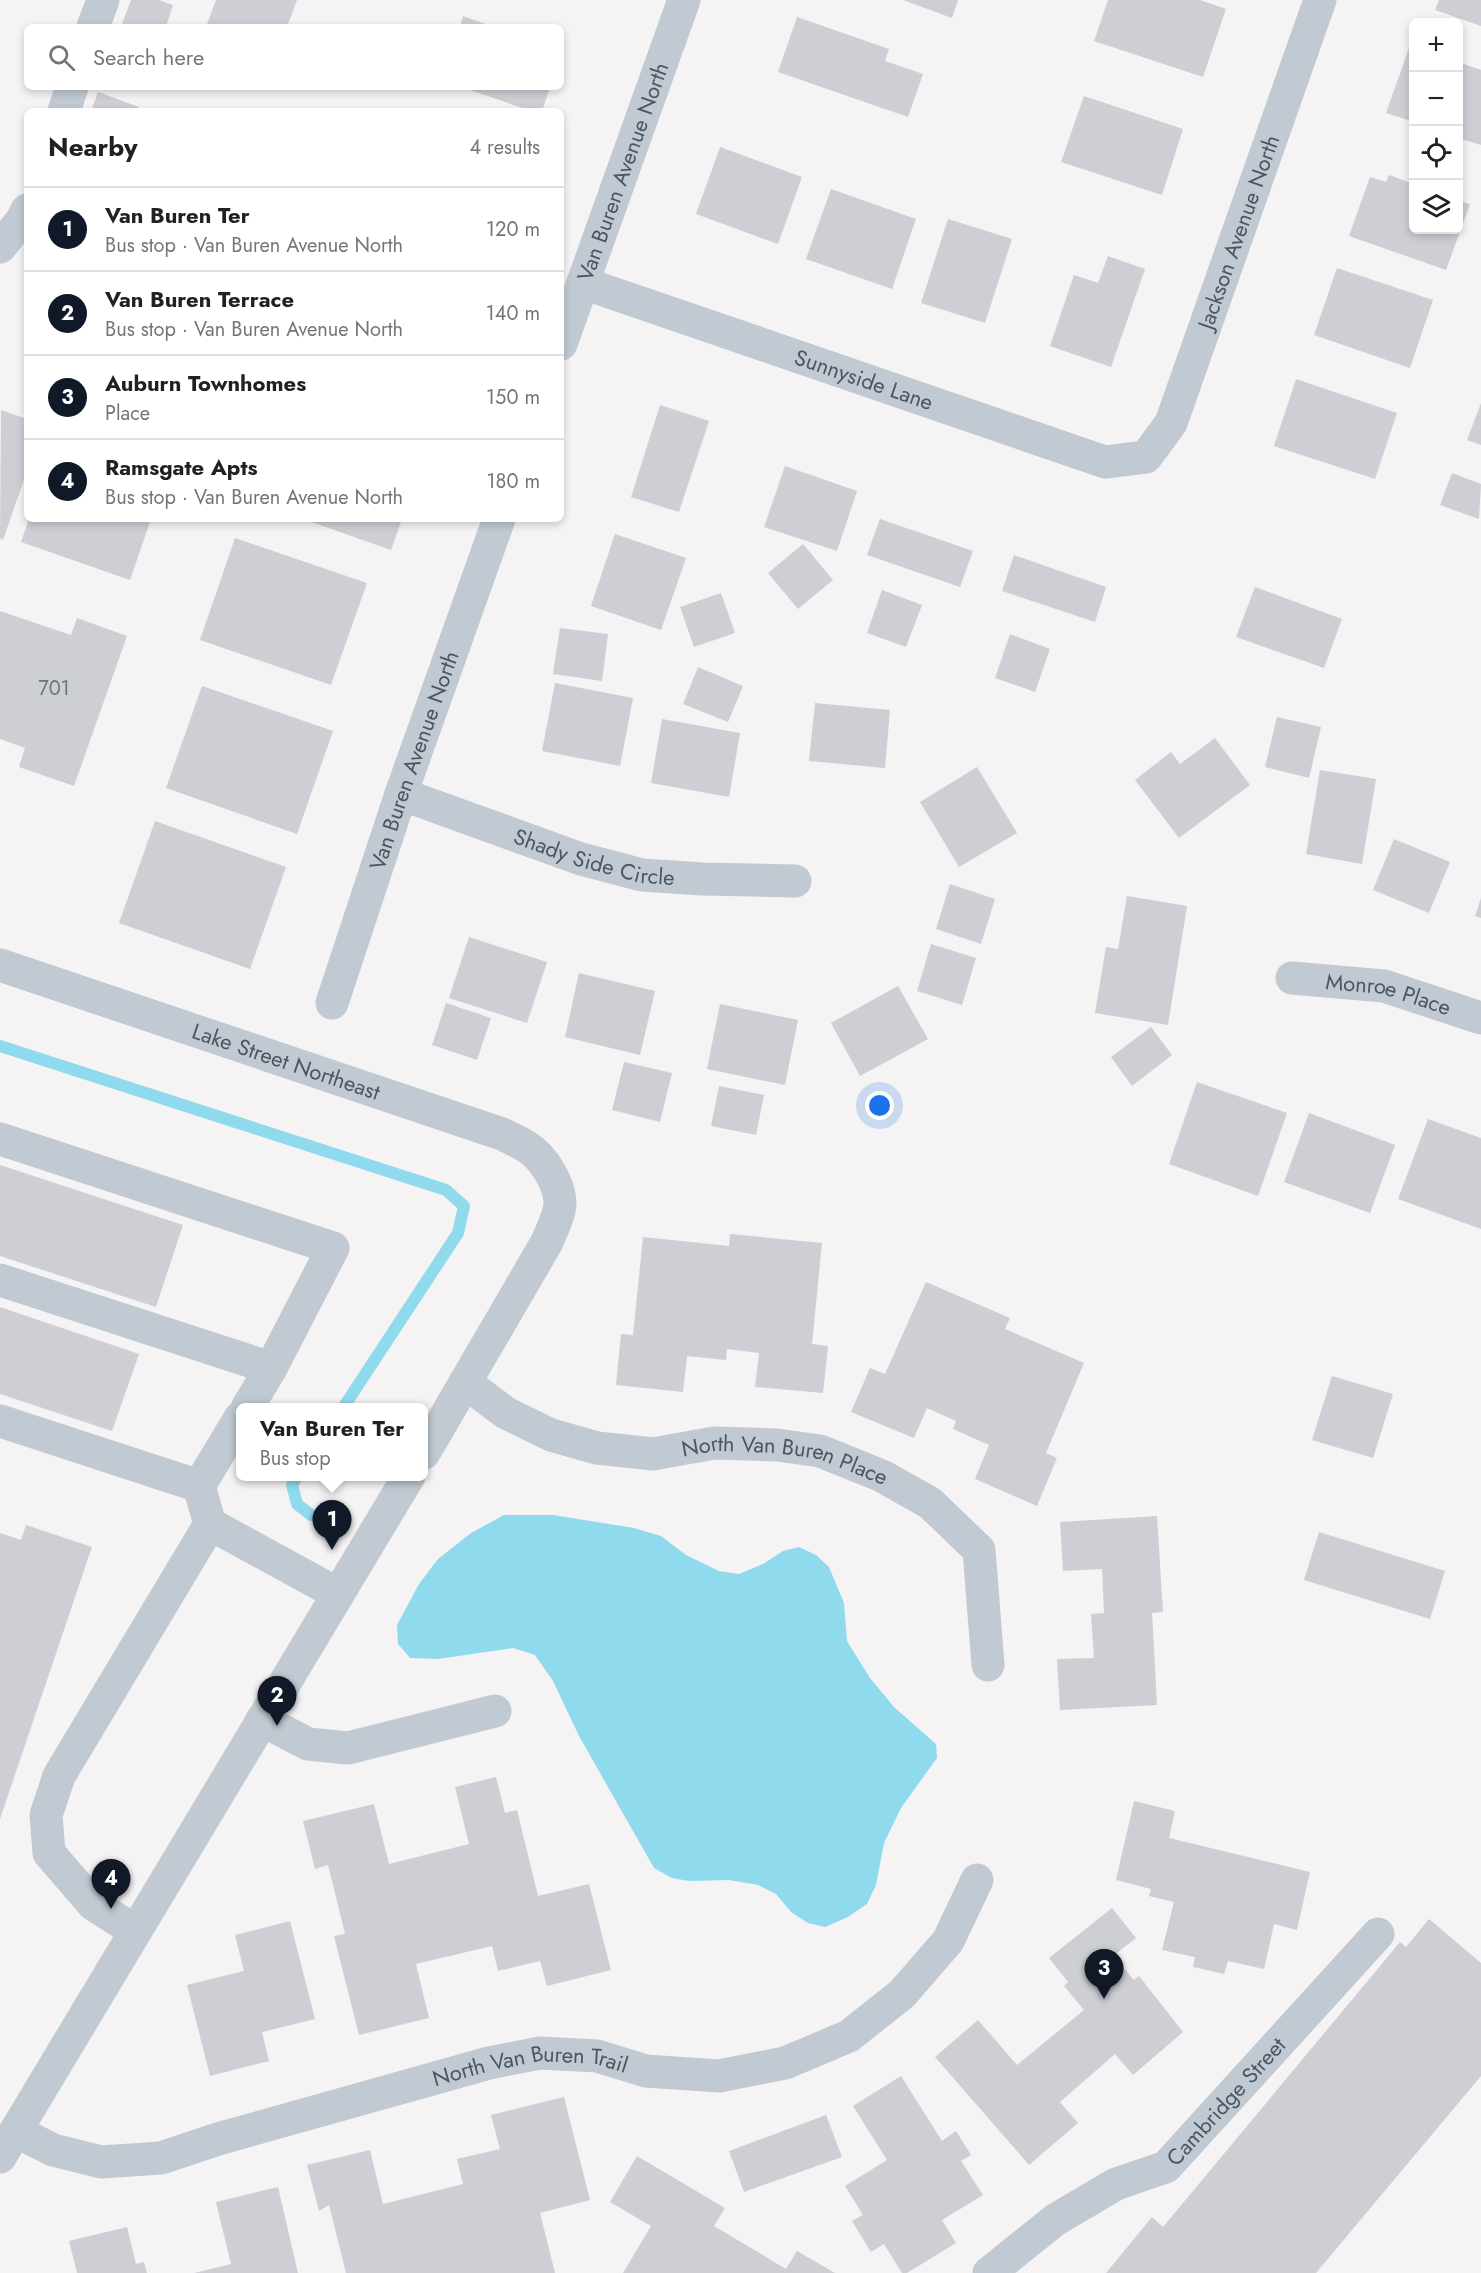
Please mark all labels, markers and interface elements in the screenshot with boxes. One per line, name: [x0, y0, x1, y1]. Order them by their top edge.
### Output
map controls: [1409, 18, 1463, 234]
button: +: [1409, 18, 1463, 72]
search box: [24, 24, 564, 90]
icon: search: [45, 41, 78, 74]
text: Search here: [93, 41, 204, 73]
street label: Van Buren Avenue North: [569, 58, 676, 286]
button: −: [1409, 72, 1463, 126]
button: locate: [1409, 126, 1463, 180]
text: Nearby: [48, 128, 137, 166]
street label: Jackson Avenue North: [1188, 130, 1287, 336]
text: 4 results: [469, 133, 540, 162]
button: layers: [1409, 180, 1463, 234]
text: Van Buren Ter: [105, 199, 250, 231]
text: 1: [62, 215, 73, 244]
text: 120 m: [486, 215, 540, 244]
text: Bus stop · Van Buren Avenue North: [105, 231, 403, 260]
text: Van Buren Terrace: [105, 283, 294, 315]
text: 2: [61, 299, 74, 328]
text: 140 m: [486, 299, 540, 328]
text: Bus stop · Van Buren Avenue North: [105, 315, 403, 344]
street label: Sunnyside Lane: [790, 341, 938, 418]
text: Auburn Townhomes: [105, 367, 306, 399]
text: 3: [61, 383, 74, 412]
text: 150 m: [486, 383, 540, 412]
text: Place: [105, 399, 150, 428]
text: Ramsgate Apts: [105, 451, 257, 483]
text: 4: [61, 467, 74, 496]
text: 180 m: [486, 467, 540, 496]
text: Bus stop · Van Buren Avenue North: [105, 483, 403, 512]
street label: Van Buren Avenue North: [361, 646, 467, 874]
house number: 701: [38, 674, 70, 703]
street label: Shady Side Circle: [509, 820, 676, 893]
street label: Monroe Place: [1324, 965, 1455, 1023]
street label: Lake Street Northeast: [188, 1015, 385, 1108]
your location: [865, 1091, 894, 1120]
popup: [236, 1403, 428, 1481]
text: Van Buren Ter: [260, 1412, 404, 1444]
street label: North Van Buren Place: [679, 1427, 893, 1493]
text: Bus stop: [260, 1444, 331, 1473]
pin: 1: [312, 1500, 352, 1550]
pin: 2: [258, 1676, 296, 1726]
pin: 4: [92, 1860, 130, 1909]
pin: 3: [1084, 1950, 1124, 1999]
street label: Cambridge Street: [1159, 2029, 1293, 2173]
street label: North Van Buren Trail: [429, 2037, 632, 2094]

